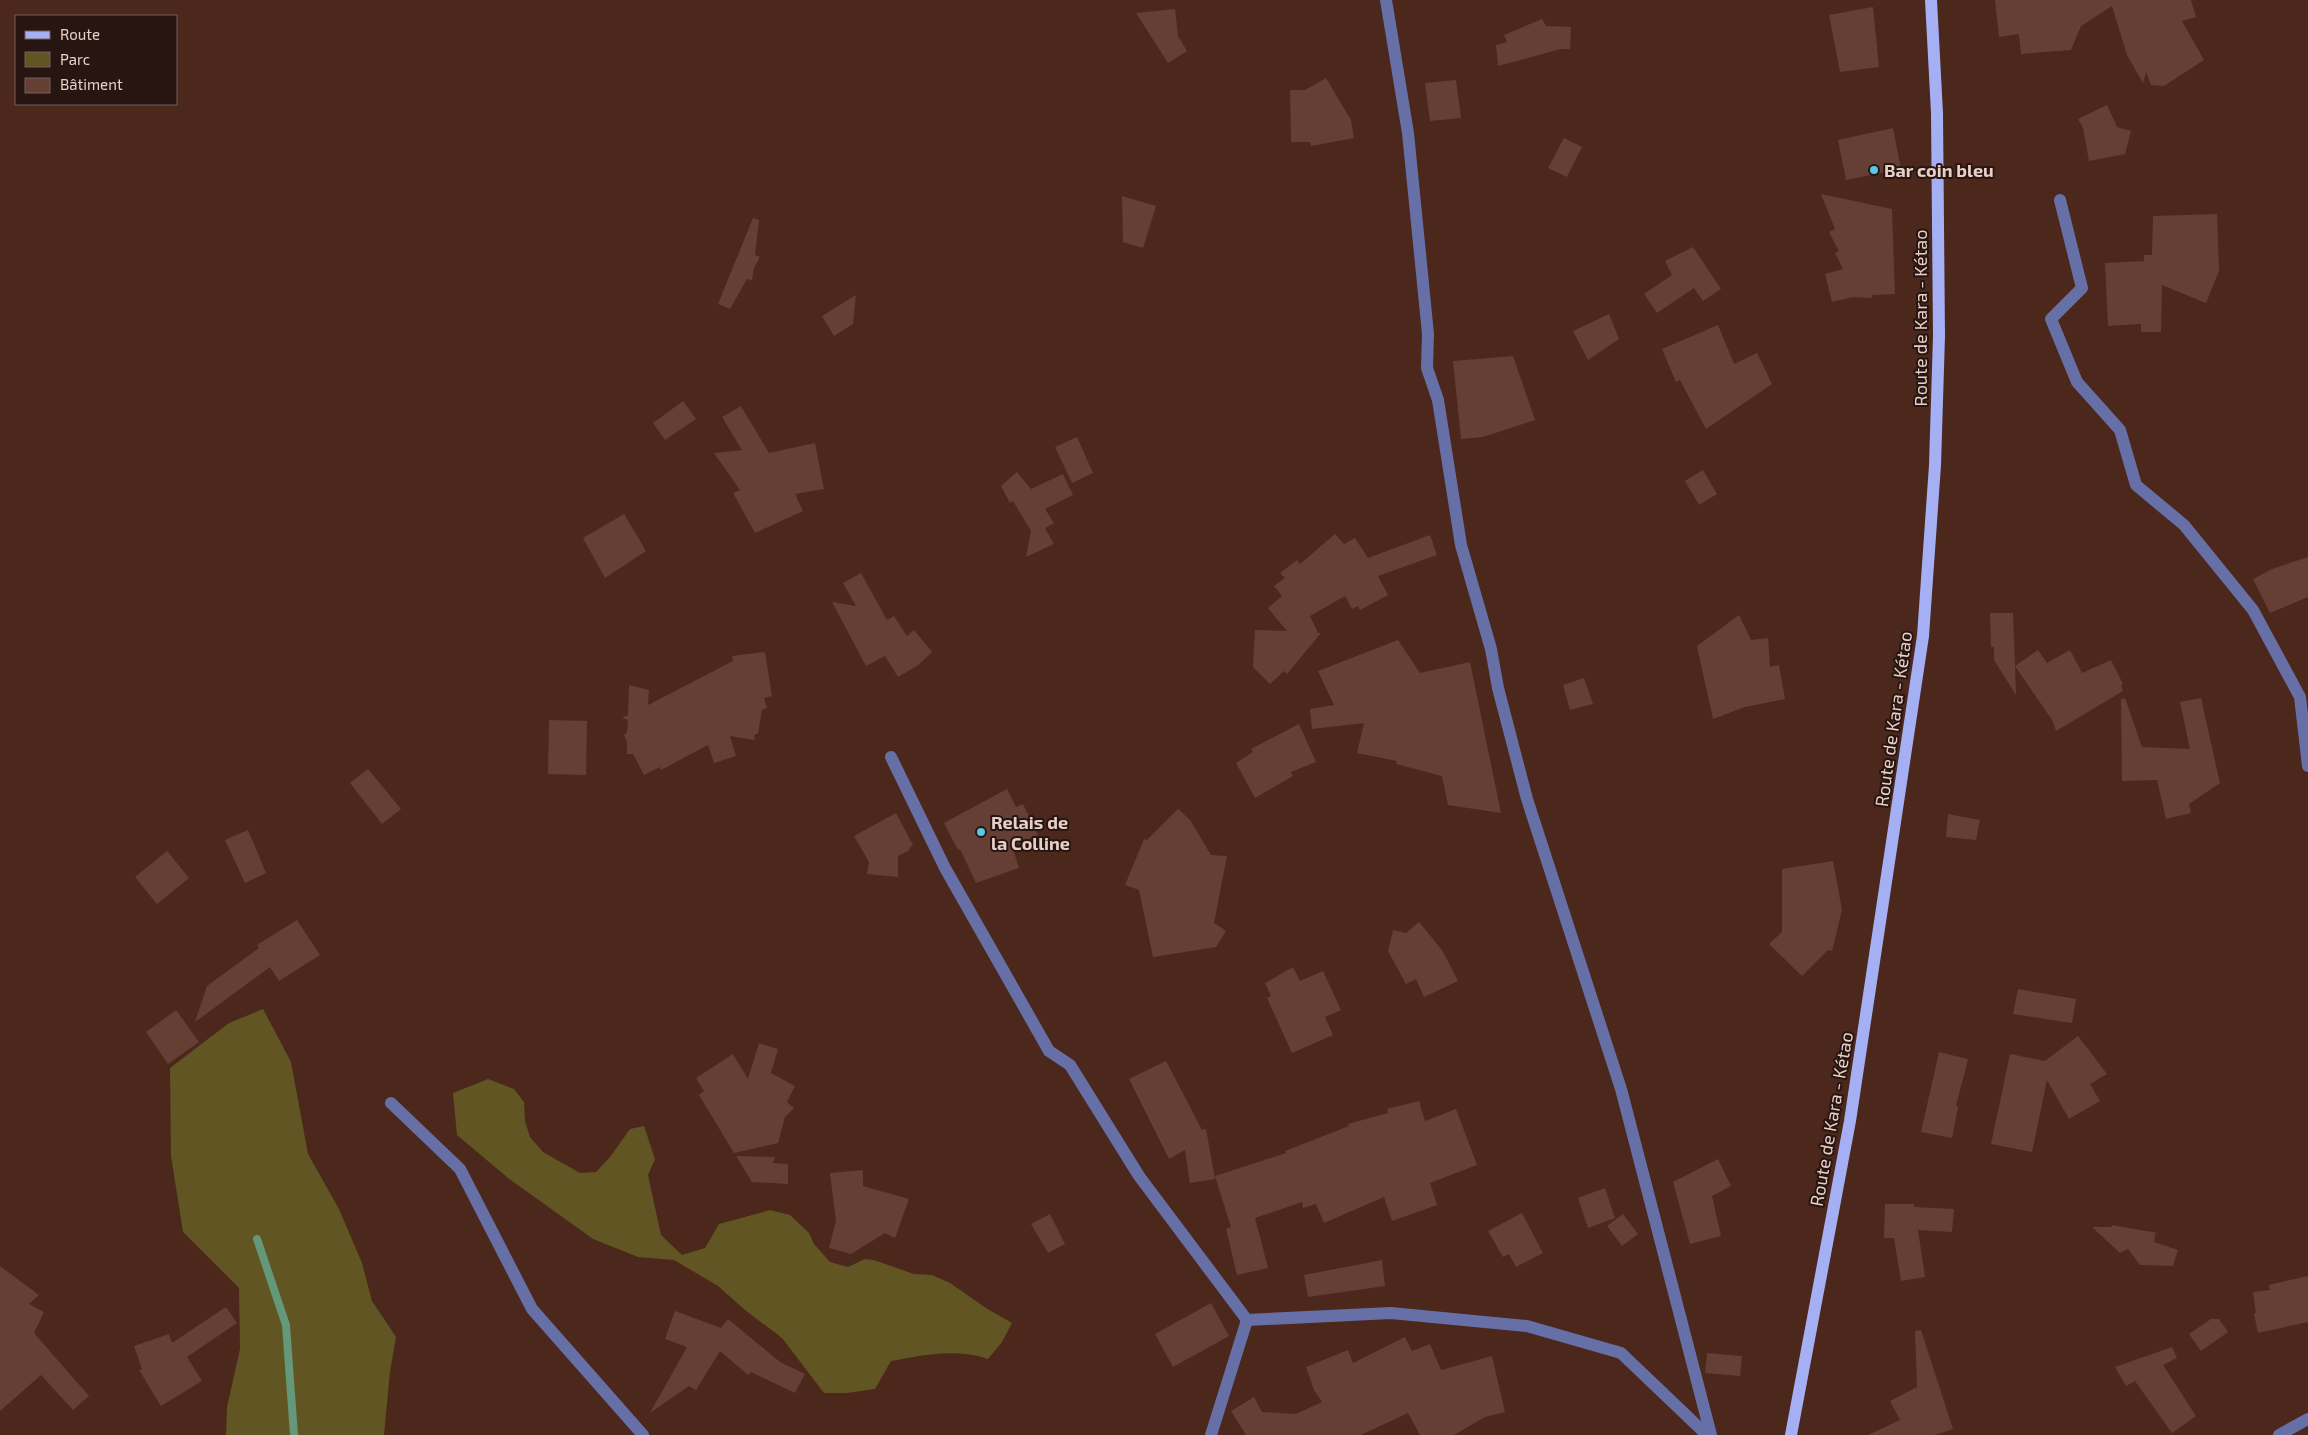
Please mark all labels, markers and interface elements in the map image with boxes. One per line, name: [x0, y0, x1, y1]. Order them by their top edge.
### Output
legend: [15, 15, 178, 105]
text: Route: [60, 25, 100, 43]
text: Parc: [60, 50, 90, 68]
text: Bâtiment: [60, 75, 123, 93]
place label: Bar coin bleu: [1884, 159, 1994, 181]
marker: Bar coin bleu: [1868, 164, 1880, 176]
street label: Route de Kara - Kétao: [1909, 230, 1931, 406]
street label: Route de Kara - Kétao: [1870, 630, 1916, 808]
place label: Relais de la Colline: [991, 811, 1070, 854]
marker: Relais de la Colline: [975, 826, 987, 838]
street label: Route de Kara - Kétao: [1805, 1030, 1857, 1208]

